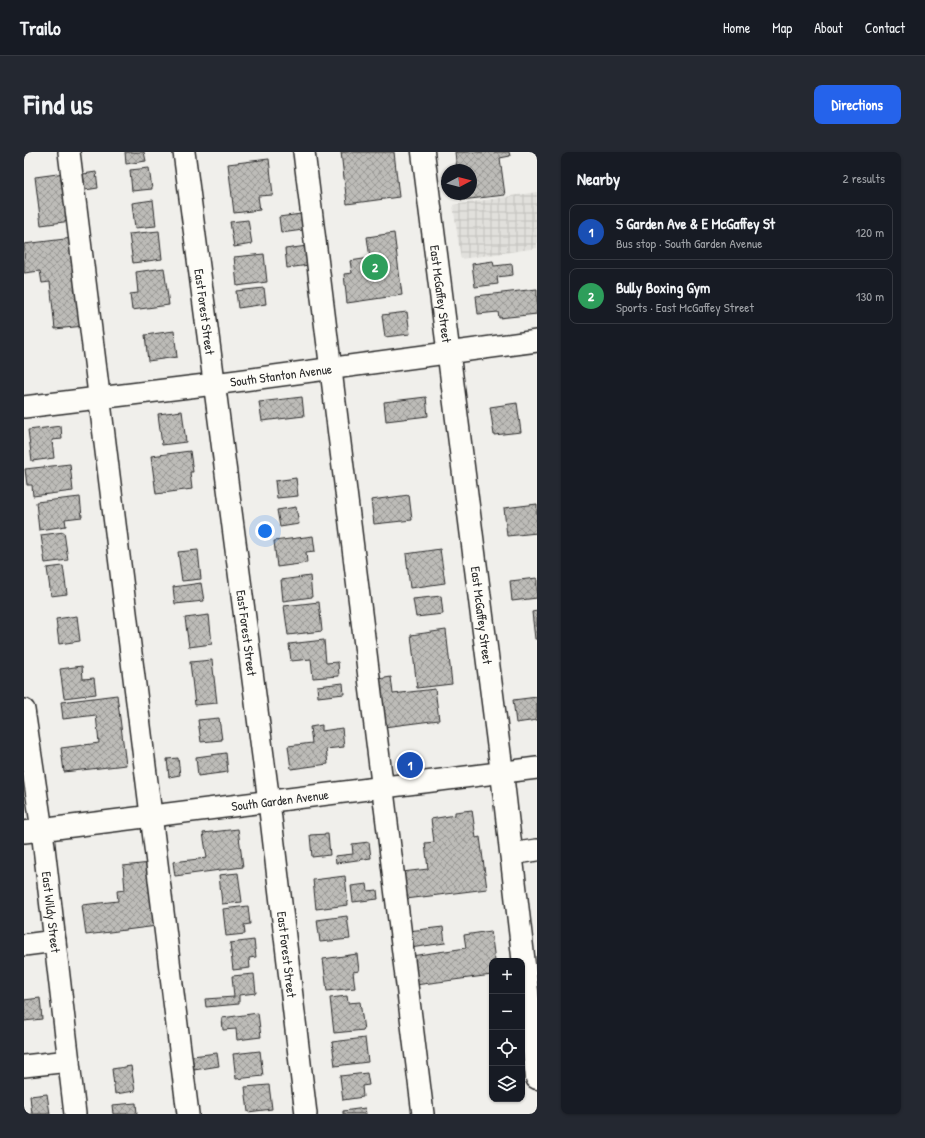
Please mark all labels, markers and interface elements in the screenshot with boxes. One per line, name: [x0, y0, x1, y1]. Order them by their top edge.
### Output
text: Trailo: [20, 15, 61, 41]
text: Home: [723, 18, 750, 37]
text: Map: [772, 18, 792, 37]
text: About: [814, 18, 843, 37]
text: Contact: [865, 18, 905, 37]
text: Find us: [24, 85, 93, 123]
button: Directions: [814, 85, 901, 124]
north arrow: [441, 164, 477, 200]
text: Nearby: [577, 167, 620, 190]
text: 2 results: [843, 169, 885, 187]
text: S Garden Ave & E McGaffey St: [616, 213, 775, 234]
text: 1: [589, 223, 593, 241]
text: 120 m: [856, 223, 884, 241]
text: Bus stop · South Garden Avenue: [616, 234, 762, 252]
street label: East McGaffey Street: [426, 244, 456, 344]
pin: 2: [362, 252, 388, 282]
street label: East Forest Street: [190, 268, 219, 356]
text: Bully Boxing Gym: [616, 277, 710, 298]
text: 2: [588, 287, 594, 305]
text: 130 m: [856, 287, 884, 305]
text: Sports · East McGaffey Street: [616, 298, 754, 316]
street label: South Stanton Avenue: [229, 359, 333, 391]
your location: [255, 521, 275, 541]
street label: East McGaffey Street: [467, 565, 497, 666]
street label: East Forest Street: [232, 589, 261, 677]
pin: 1: [397, 750, 423, 780]
street label: South Garden Avenue: [230, 785, 330, 815]
street label: East Wildy Street: [38, 871, 65, 954]
street label: East Forest Street: [273, 910, 301, 999]
map controls: [489, 958, 525, 1102]
button: +: [489, 958, 525, 994]
button: −: [489, 994, 525, 1030]
button: locate: [489, 1030, 525, 1066]
button: layers: [489, 1066, 525, 1102]

